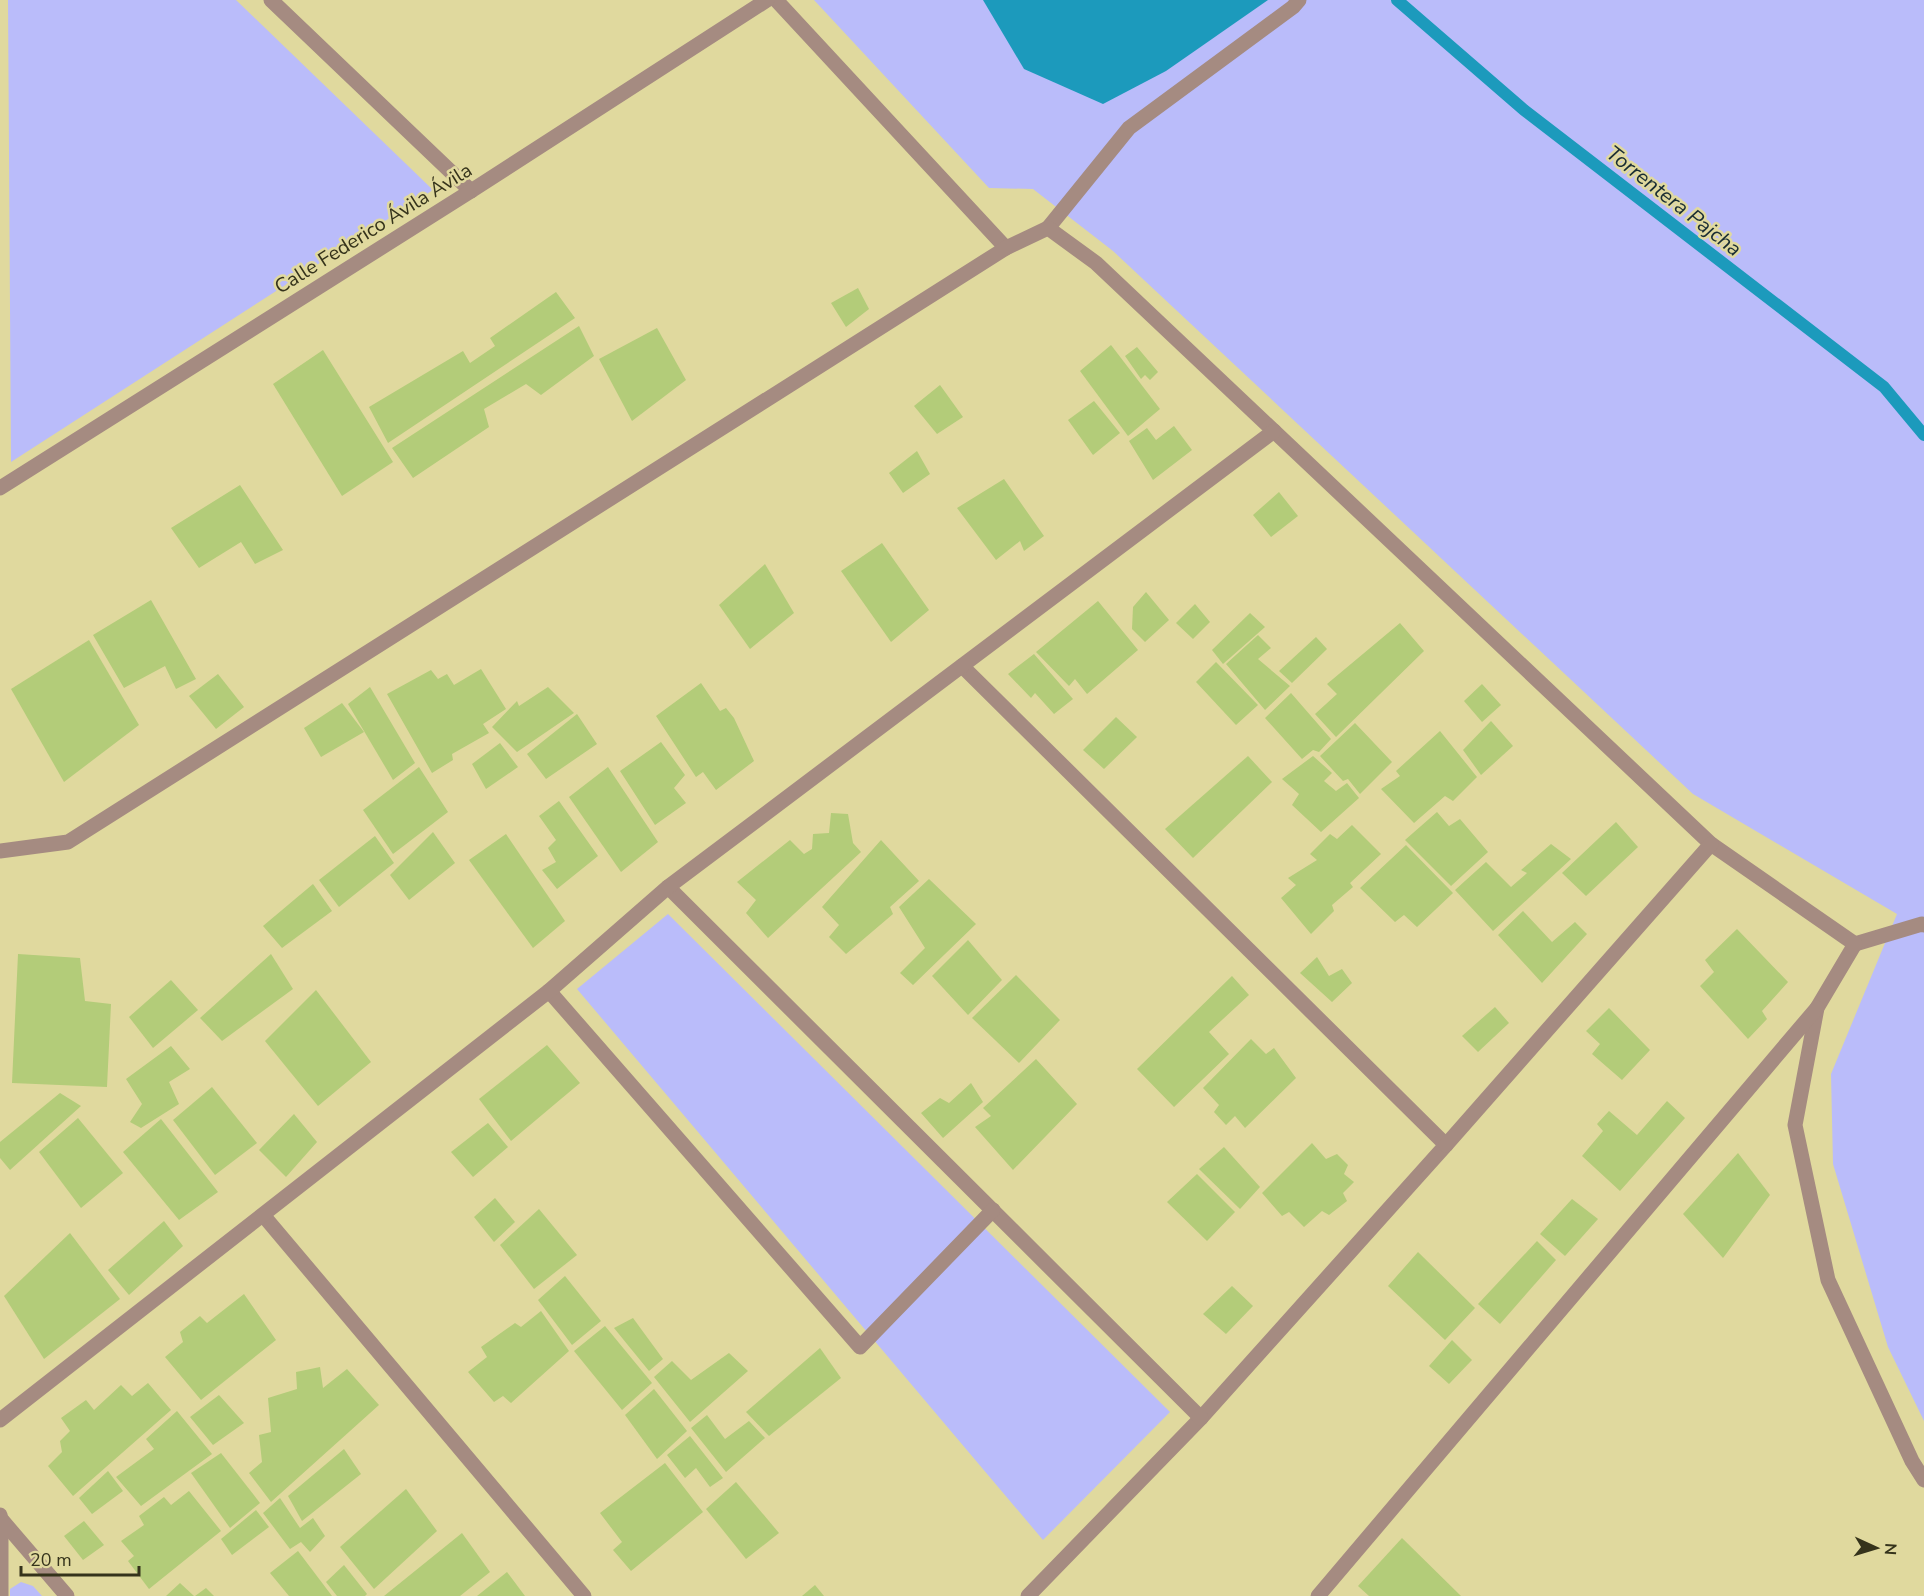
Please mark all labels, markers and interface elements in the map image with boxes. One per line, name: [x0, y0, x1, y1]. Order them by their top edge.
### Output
water label: Torrentera Pajcha: [1600, 139, 1748, 263]
street label: Calle Federico Ávila Ávila: [269, 157, 477, 300]
north arrow: [1846, 1518, 1906, 1578]
scale bar: [21, 1539, 140, 1577]
text: N: [1879, 1542, 1901, 1556]
text: 20 m: [30, 1548, 72, 1572]

